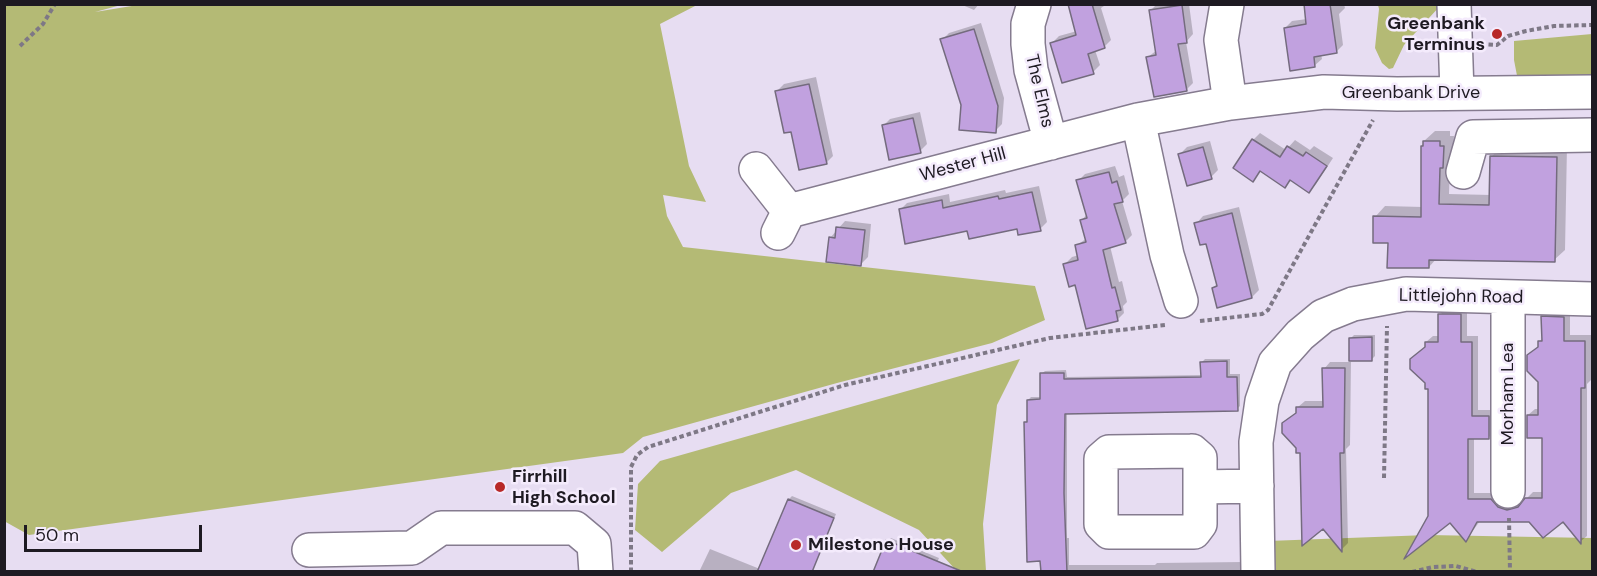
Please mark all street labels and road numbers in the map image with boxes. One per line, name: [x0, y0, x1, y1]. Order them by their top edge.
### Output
street label: The Elms: [1020, 52, 1058, 130]
street label: Greenbank Drive: [1342, 82, 1480, 104]
street label: Wester Hill: [917, 143, 1009, 187]
street label: Littlejohn Road: [1399, 285, 1523, 309]
street label: Morham Lea: [1497, 343, 1519, 445]

